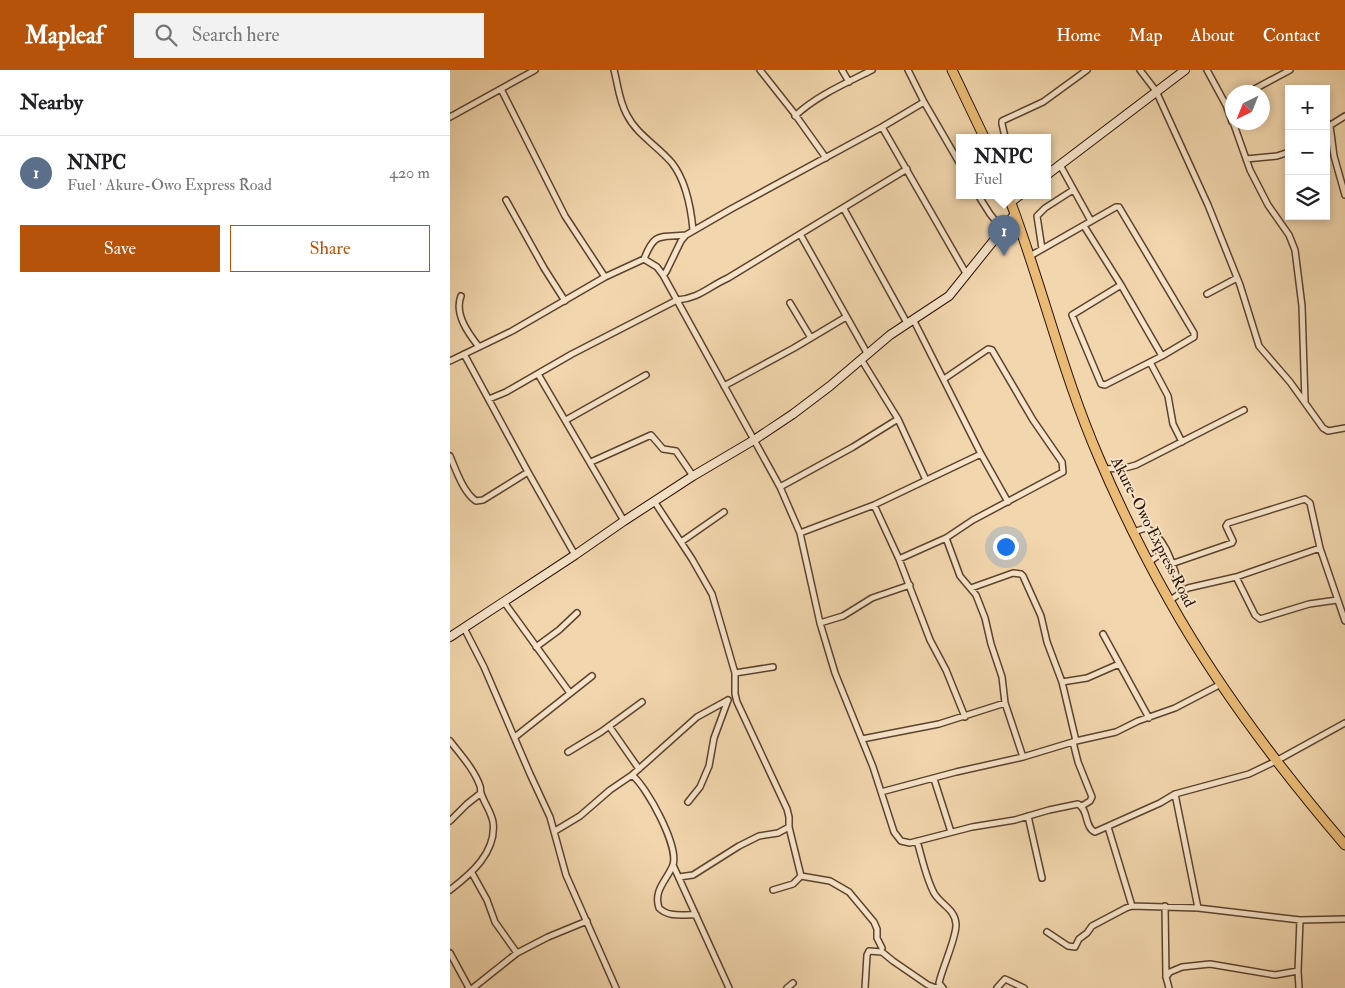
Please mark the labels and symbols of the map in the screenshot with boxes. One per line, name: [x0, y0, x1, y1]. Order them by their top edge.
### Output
north arrow: [1225, 85, 1270, 130]
pin: 1: [988, 215, 1020, 256]
street label: Akure-Owo Express Road: [1105, 453, 1200, 611]
your location: [993, 534, 1019, 560]

